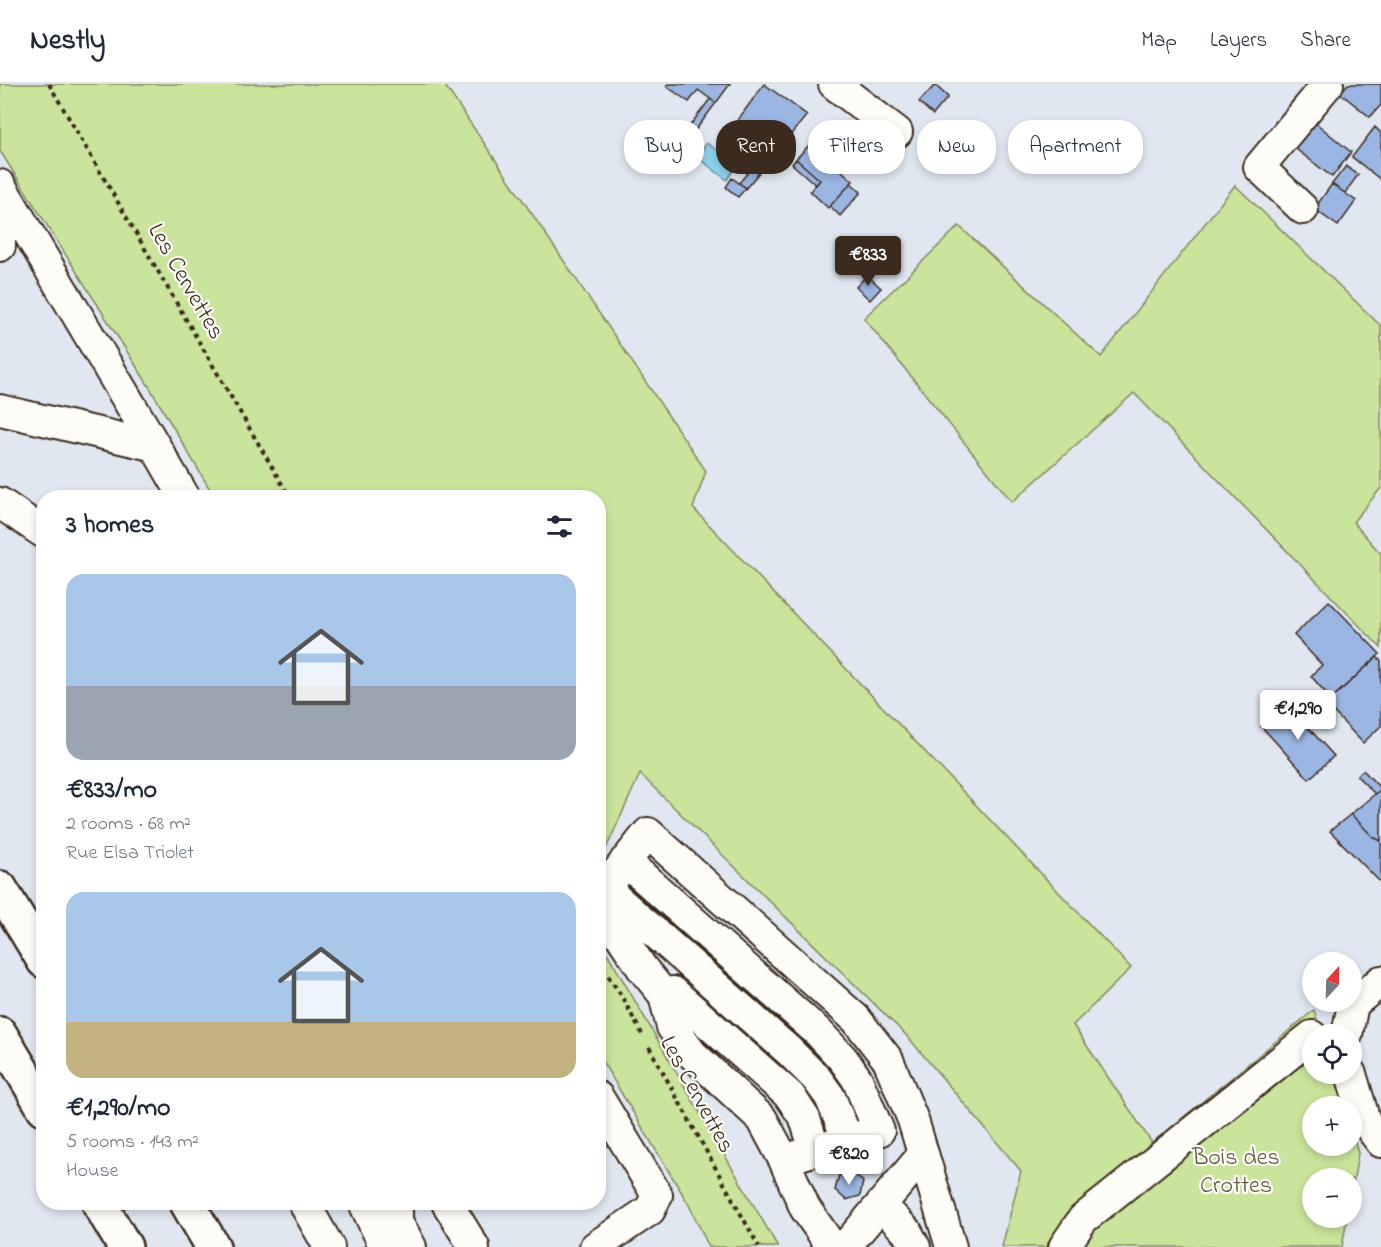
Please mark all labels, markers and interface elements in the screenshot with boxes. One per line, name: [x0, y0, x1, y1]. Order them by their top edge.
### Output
text: Nestly: [30, 21, 105, 62]
text: Map: [1141, 26, 1177, 56]
text: Layers: [1210, 26, 1267, 56]
text: Share: [1300, 26, 1351, 56]
chip: Buy: [624, 120, 704, 174]
chip: Rent: [716, 120, 796, 174]
chip: Filters: [808, 120, 905, 174]
chip: New: [917, 120, 996, 174]
chip: Apartment: [1008, 120, 1143, 174]
street label: Les Cervettes: [138, 217, 232, 347]
pin: €833: [832, 236, 904, 287]
text: €833: [849, 241, 887, 270]
text: 3 homes: [66, 507, 154, 545]
icon: filters: [543, 510, 576, 543]
icon: home: [267, 613, 375, 721]
pin: €1,290: [1249, 690, 1347, 741]
text: €1,290: [1274, 695, 1322, 724]
text: €833/mo: [66, 772, 157, 810]
text: 2 rooms · 68 m²: [66, 810, 191, 839]
text: Rue Elsa Triolet: [66, 839, 194, 868]
icon: home: [267, 931, 375, 1039]
north arrow: [1302, 952, 1362, 1012]
map controls: [1302, 952, 1362, 1228]
button: locate: [1302, 1024, 1362, 1084]
street label: Les Cervettes: [649, 1030, 743, 1160]
text: €1,290/mo: [66, 1090, 171, 1128]
button: +: [1302, 1096, 1362, 1156]
text: 5 rooms · 143 m²: [66, 1128, 199, 1157]
pin: €820: [813, 1135, 885, 1186]
text: €820: [829, 1140, 869, 1169]
park label: Bois des Crottes: [1191, 1141, 1280, 1204]
text: House: [66, 1157, 119, 1186]
button: −: [1302, 1168, 1362, 1228]

